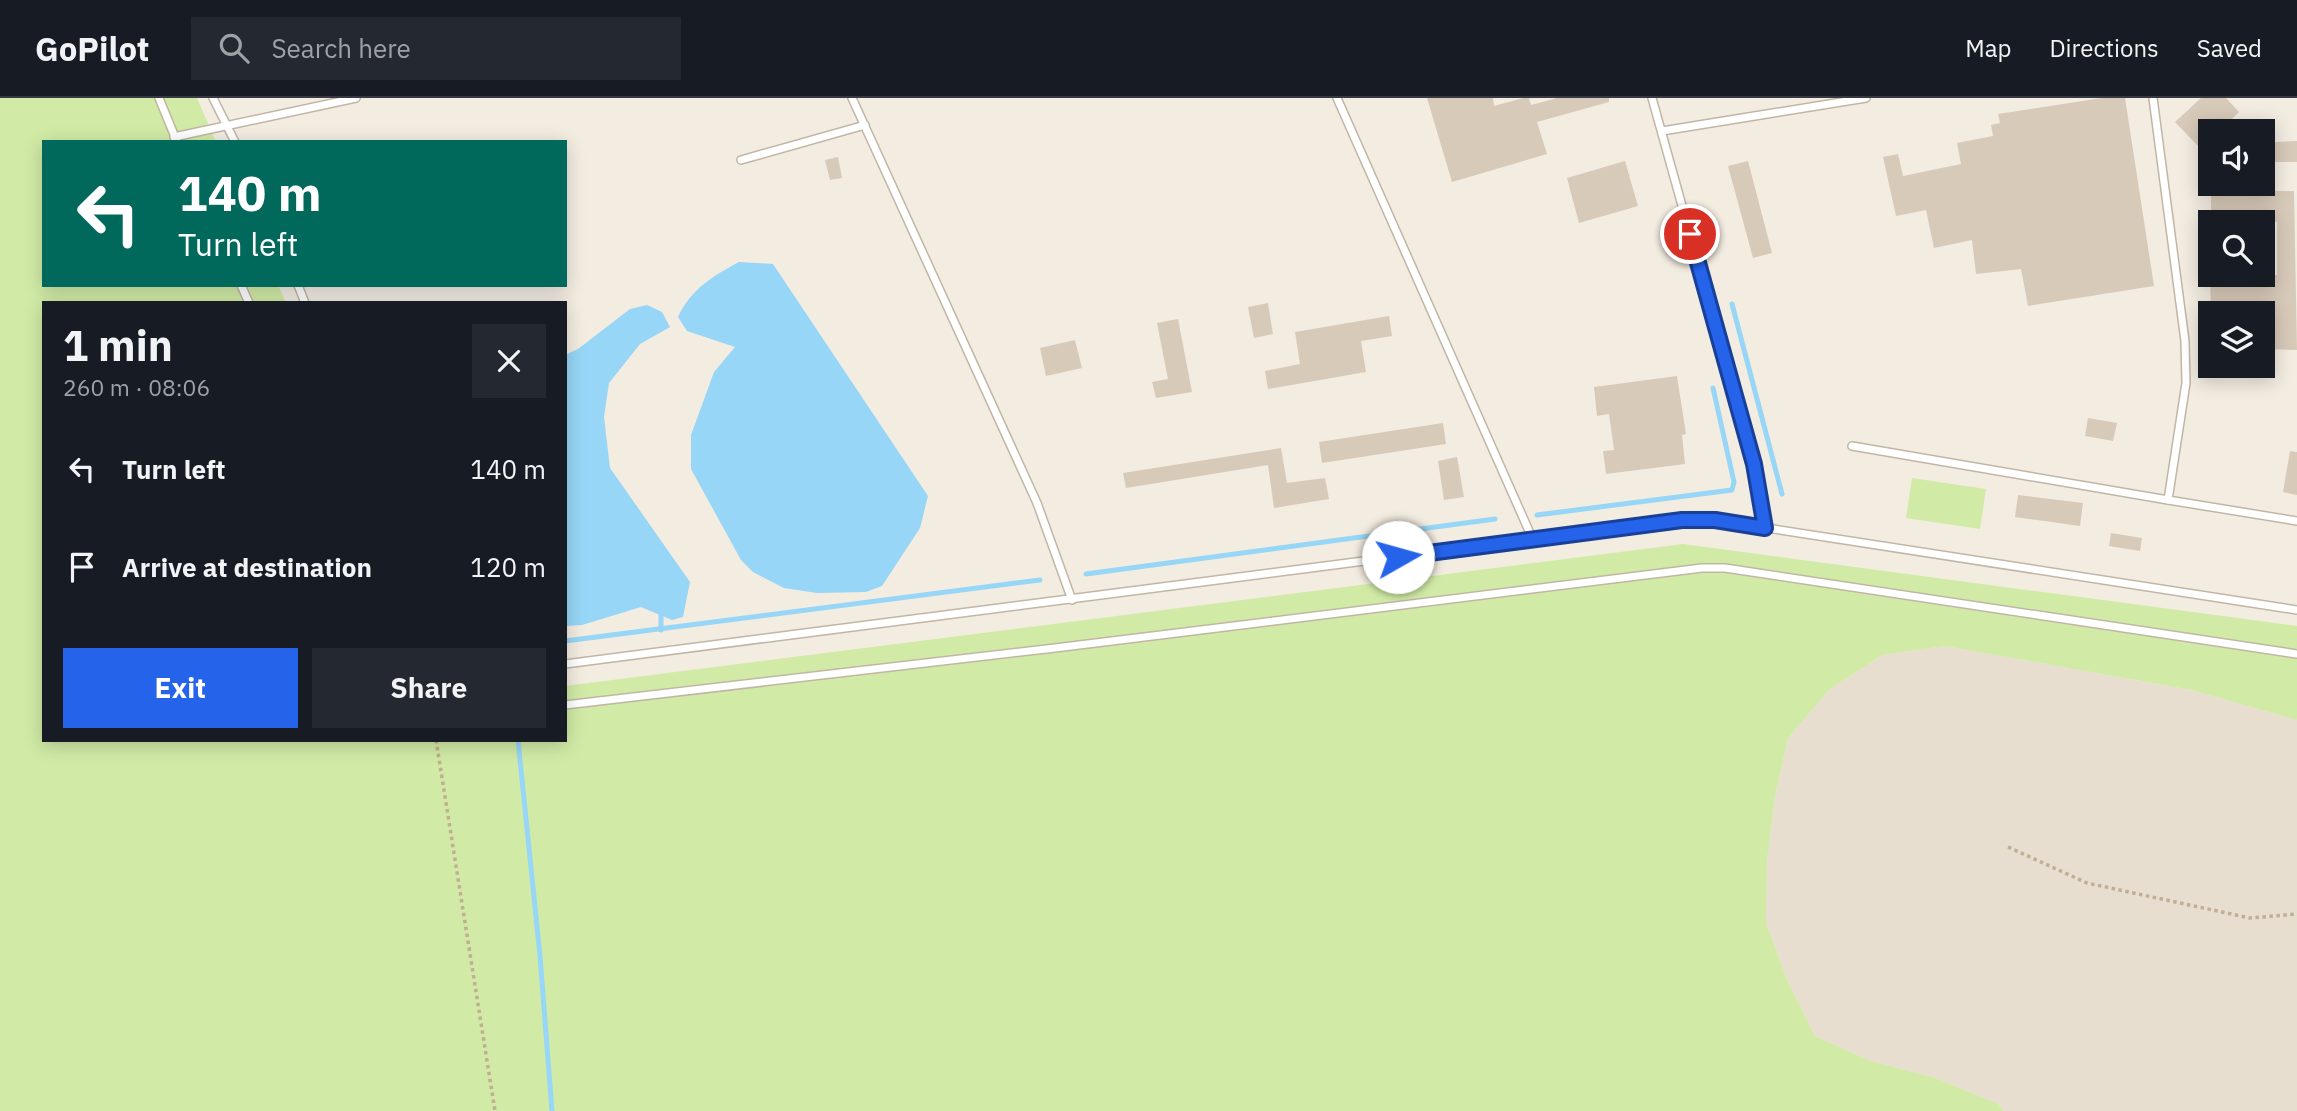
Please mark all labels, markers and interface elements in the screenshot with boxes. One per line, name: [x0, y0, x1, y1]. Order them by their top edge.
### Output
search box: [191, 17, 681, 80]
text: GoPilot: [35, 27, 149, 70]
icon: search: [215, 29, 253, 67]
text: Search here: [271, 31, 411, 65]
text: Map: [1965, 32, 2011, 64]
text: Directions: [2049, 32, 2159, 64]
text: Saved: [2197, 32, 2262, 64]
map controls: [2198, 119, 2275, 378]
button: sound: [2198, 119, 2275, 196]
text: 140 m: [178, 161, 322, 224]
icon: left: [63, 168, 154, 259]
pin: [1660, 204, 1720, 264]
button: search: [2198, 210, 2275, 287]
icon: arrive: [1671, 215, 1709, 253]
text: Turn left: [178, 223, 298, 265]
button: layers: [2198, 301, 2275, 378]
text: 1 min: [63, 318, 173, 373]
button: close: [472, 324, 546, 398]
text: 260 m · 08:06: [63, 372, 210, 402]
icon: left: [63, 450, 101, 488]
text: Turn left: [122, 452, 225, 486]
text: 140 m: [470, 452, 546, 486]
position arrow: [1361, 520, 1435, 594]
icon: arrive: [63, 548, 101, 586]
text: Arrive at destination: [122, 550, 372, 584]
text: 120 m: [470, 550, 546, 584]
button: Exit: [63, 648, 298, 728]
button: Share: [312, 648, 546, 728]

